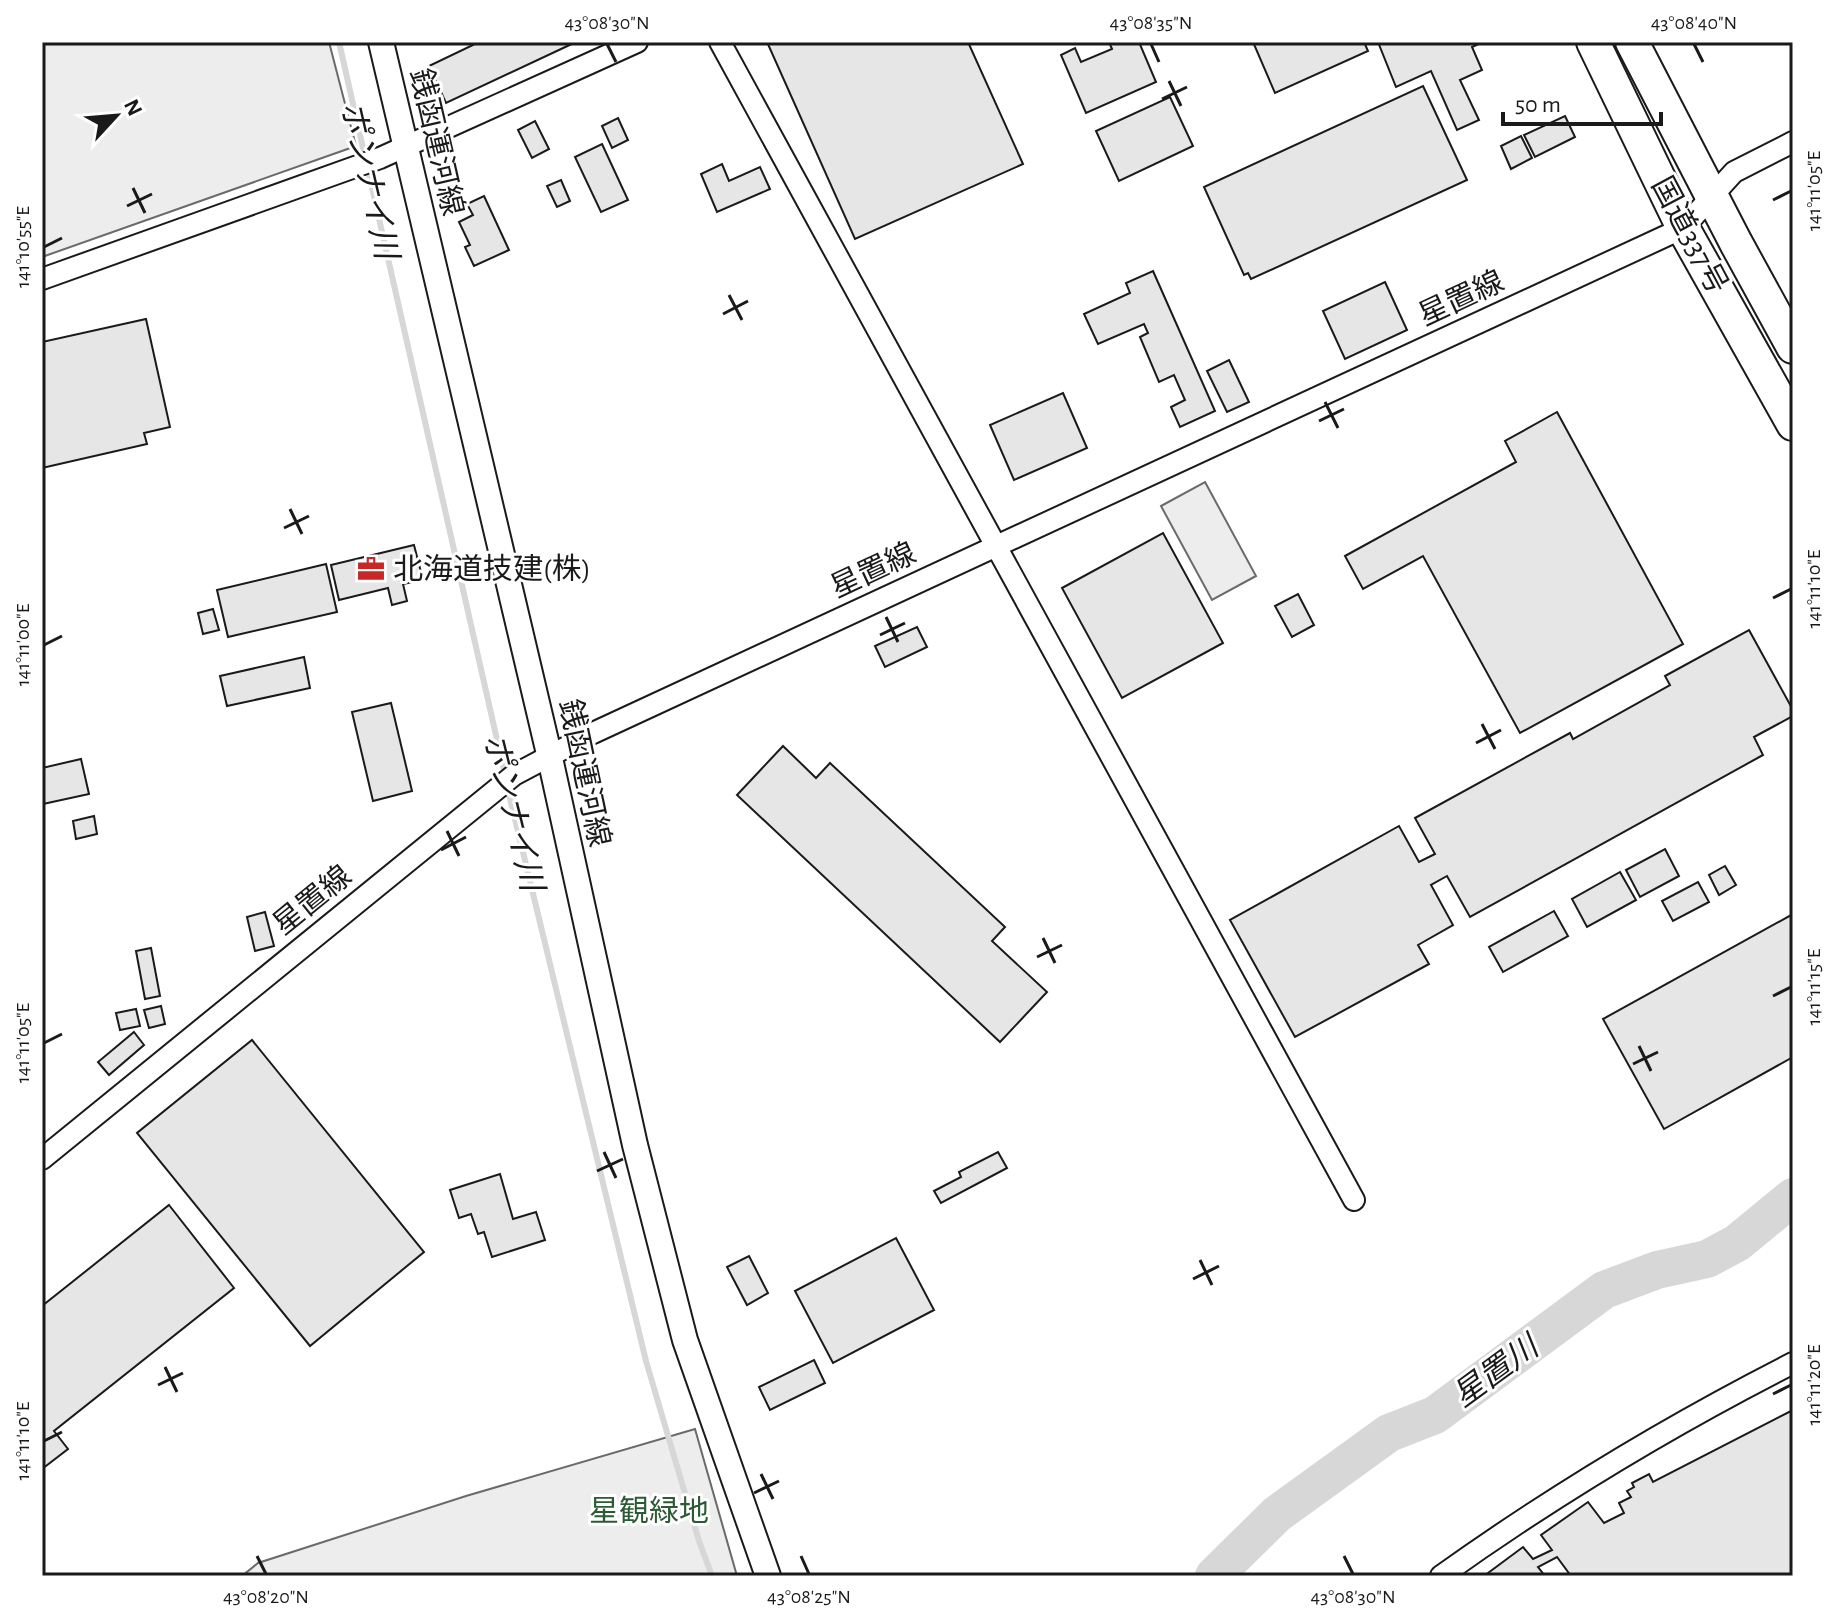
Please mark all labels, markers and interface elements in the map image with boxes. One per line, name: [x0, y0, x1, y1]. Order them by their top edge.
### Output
text: 43°08'30"N: [564, 13, 650, 33]
text: 43°08'35"N: [1110, 13, 1192, 33]
text: 43°08'40"N: [1651, 13, 1737, 33]
street label: 銭函運河線: [405, 65, 469, 219]
north arrow: [76, 76, 156, 156]
scale bar: [1503, 76, 1661, 126]
text: 50 m: [1515, 93, 1561, 117]
text: N: [120, 96, 146, 119]
water label: ポンナイ川: [335, 98, 405, 265]
text: 141°11'05"E: [1804, 150, 1824, 231]
street label: 国道337号: [1646, 172, 1733, 299]
text: 141°10'55"E: [13, 206, 33, 288]
street label: 星置線: [1413, 264, 1509, 332]
street label: 星置線: [825, 536, 921, 604]
text: 141°11'10"E: [1804, 549, 1824, 629]
place label: 北海道技建(株): [393, 553, 591, 585]
office icon: 北海道技建(株): [356, 554, 386, 584]
text: 141°11'00"E: [13, 603, 33, 686]
street label: 銭函運河線: [554, 696, 616, 850]
water label: ポンナイ川: [478, 730, 551, 897]
street label: 星置線: [267, 859, 357, 941]
text: 141°11'15"E: [1804, 948, 1824, 1025]
text: 141°11'05"E: [13, 1002, 33, 1083]
water label: 星置川: [1447, 1329, 1546, 1413]
text: 141°11'20"E: [1804, 1344, 1824, 1426]
text: 141°11'10"E: [13, 1401, 33, 1481]
park label: 星観緑地: [589, 1495, 709, 1527]
text: 43°08'20"N: [223, 1587, 309, 1607]
text: 43°08'25"N: [767, 1587, 851, 1607]
text: 43°08'30"N: [1310, 1587, 1396, 1607]

